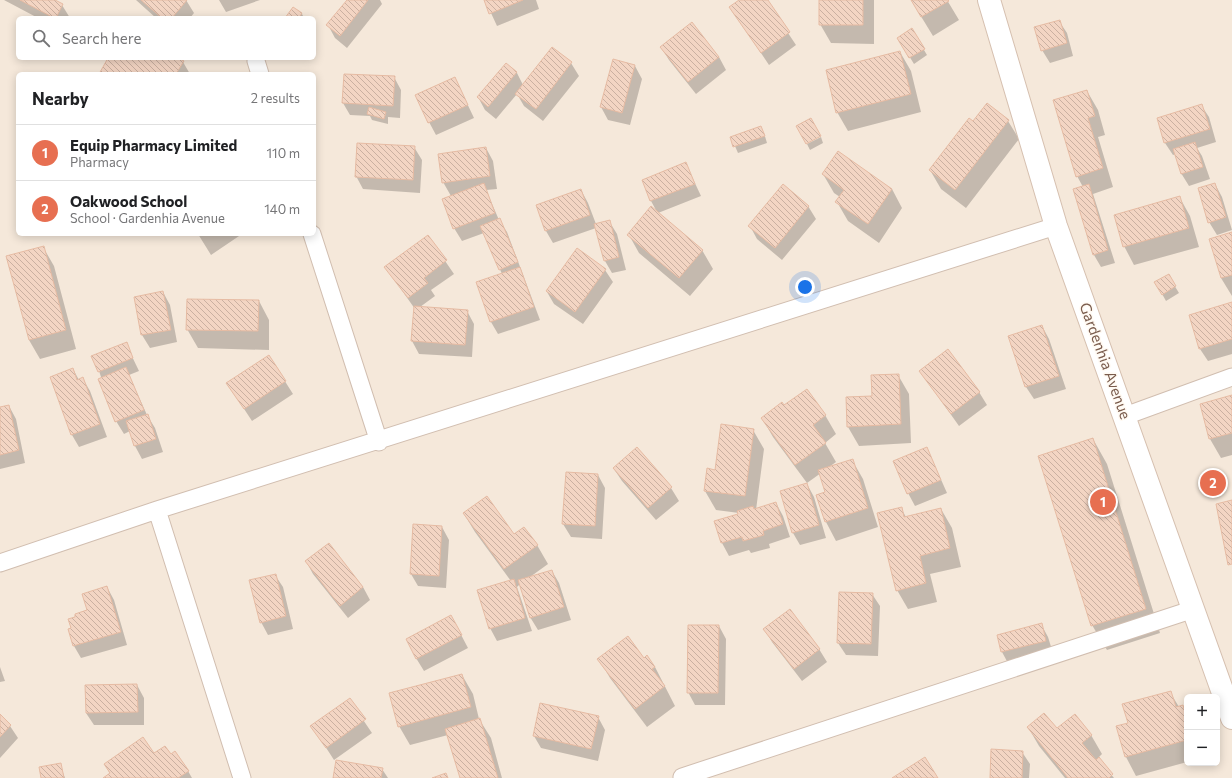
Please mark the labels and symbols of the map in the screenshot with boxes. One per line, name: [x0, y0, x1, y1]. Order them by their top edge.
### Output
your location: [795, 277, 815, 297]
street label: Gardenhia Avenue: [1076, 300, 1135, 422]
pin: 2: [1200, 468, 1226, 498]
pin: 1: [1090, 487, 1116, 517]

